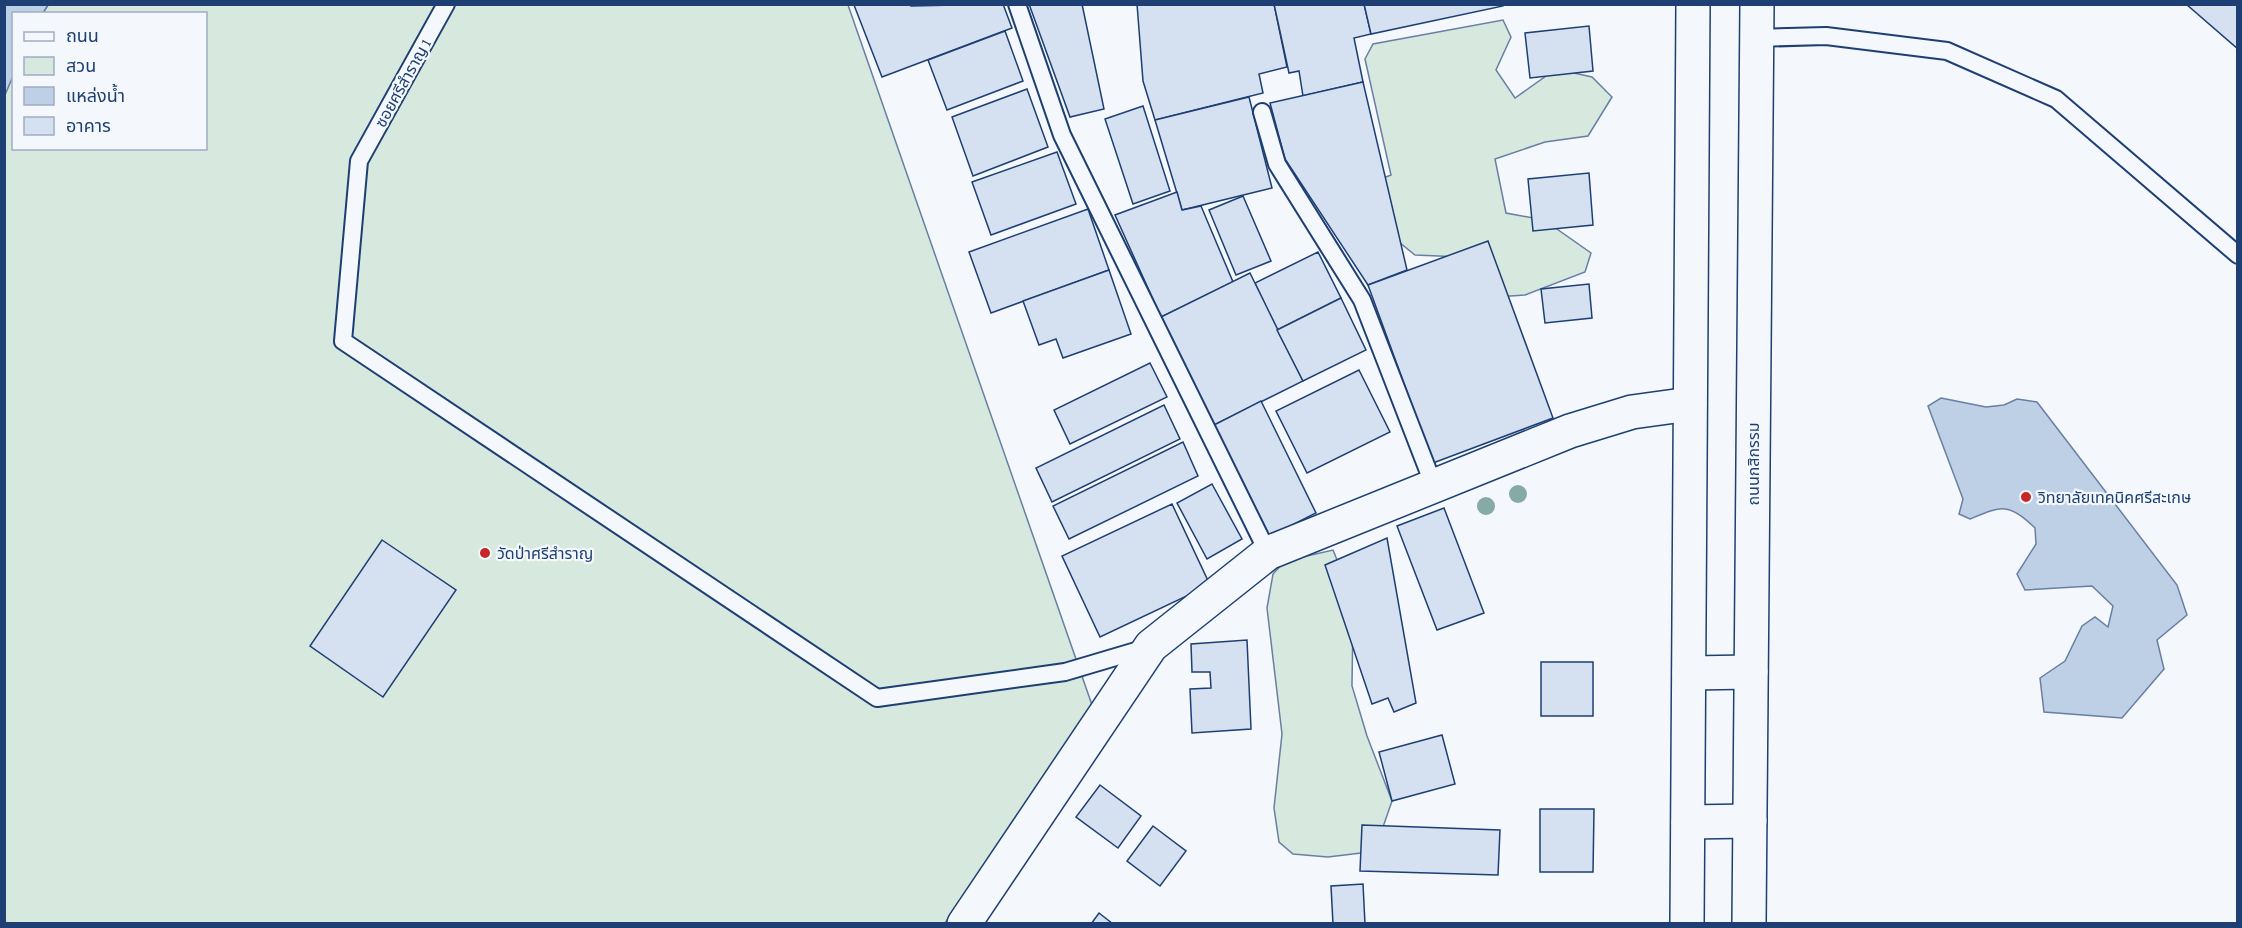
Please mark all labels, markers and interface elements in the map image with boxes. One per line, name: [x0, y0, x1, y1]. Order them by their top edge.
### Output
legend: [12, 12, 207, 150]
text: ถนน: [66, 26, 99, 46]
street label: ซอยศรีสำราญ 1: [372, 36, 434, 130]
text: สวน: [66, 56, 96, 76]
text: แหล่งน้ำ: [66, 83, 125, 106]
text: อาคาร: [66, 116, 111, 136]
street label: ถนนกสิกรรม: [1745, 422, 1762, 506]
place label: วิทยาลัยเทคนิคศรีสะเกษ: [2037, 489, 2191, 506]
marker: วิทยาลัยเทคนิคศรีสะเกษ: [2019, 490, 2033, 504]
place label: วัดป่าศรีสำราญ: [497, 545, 593, 562]
marker: วัดป่าศรีสำราญ: [478, 546, 492, 560]

